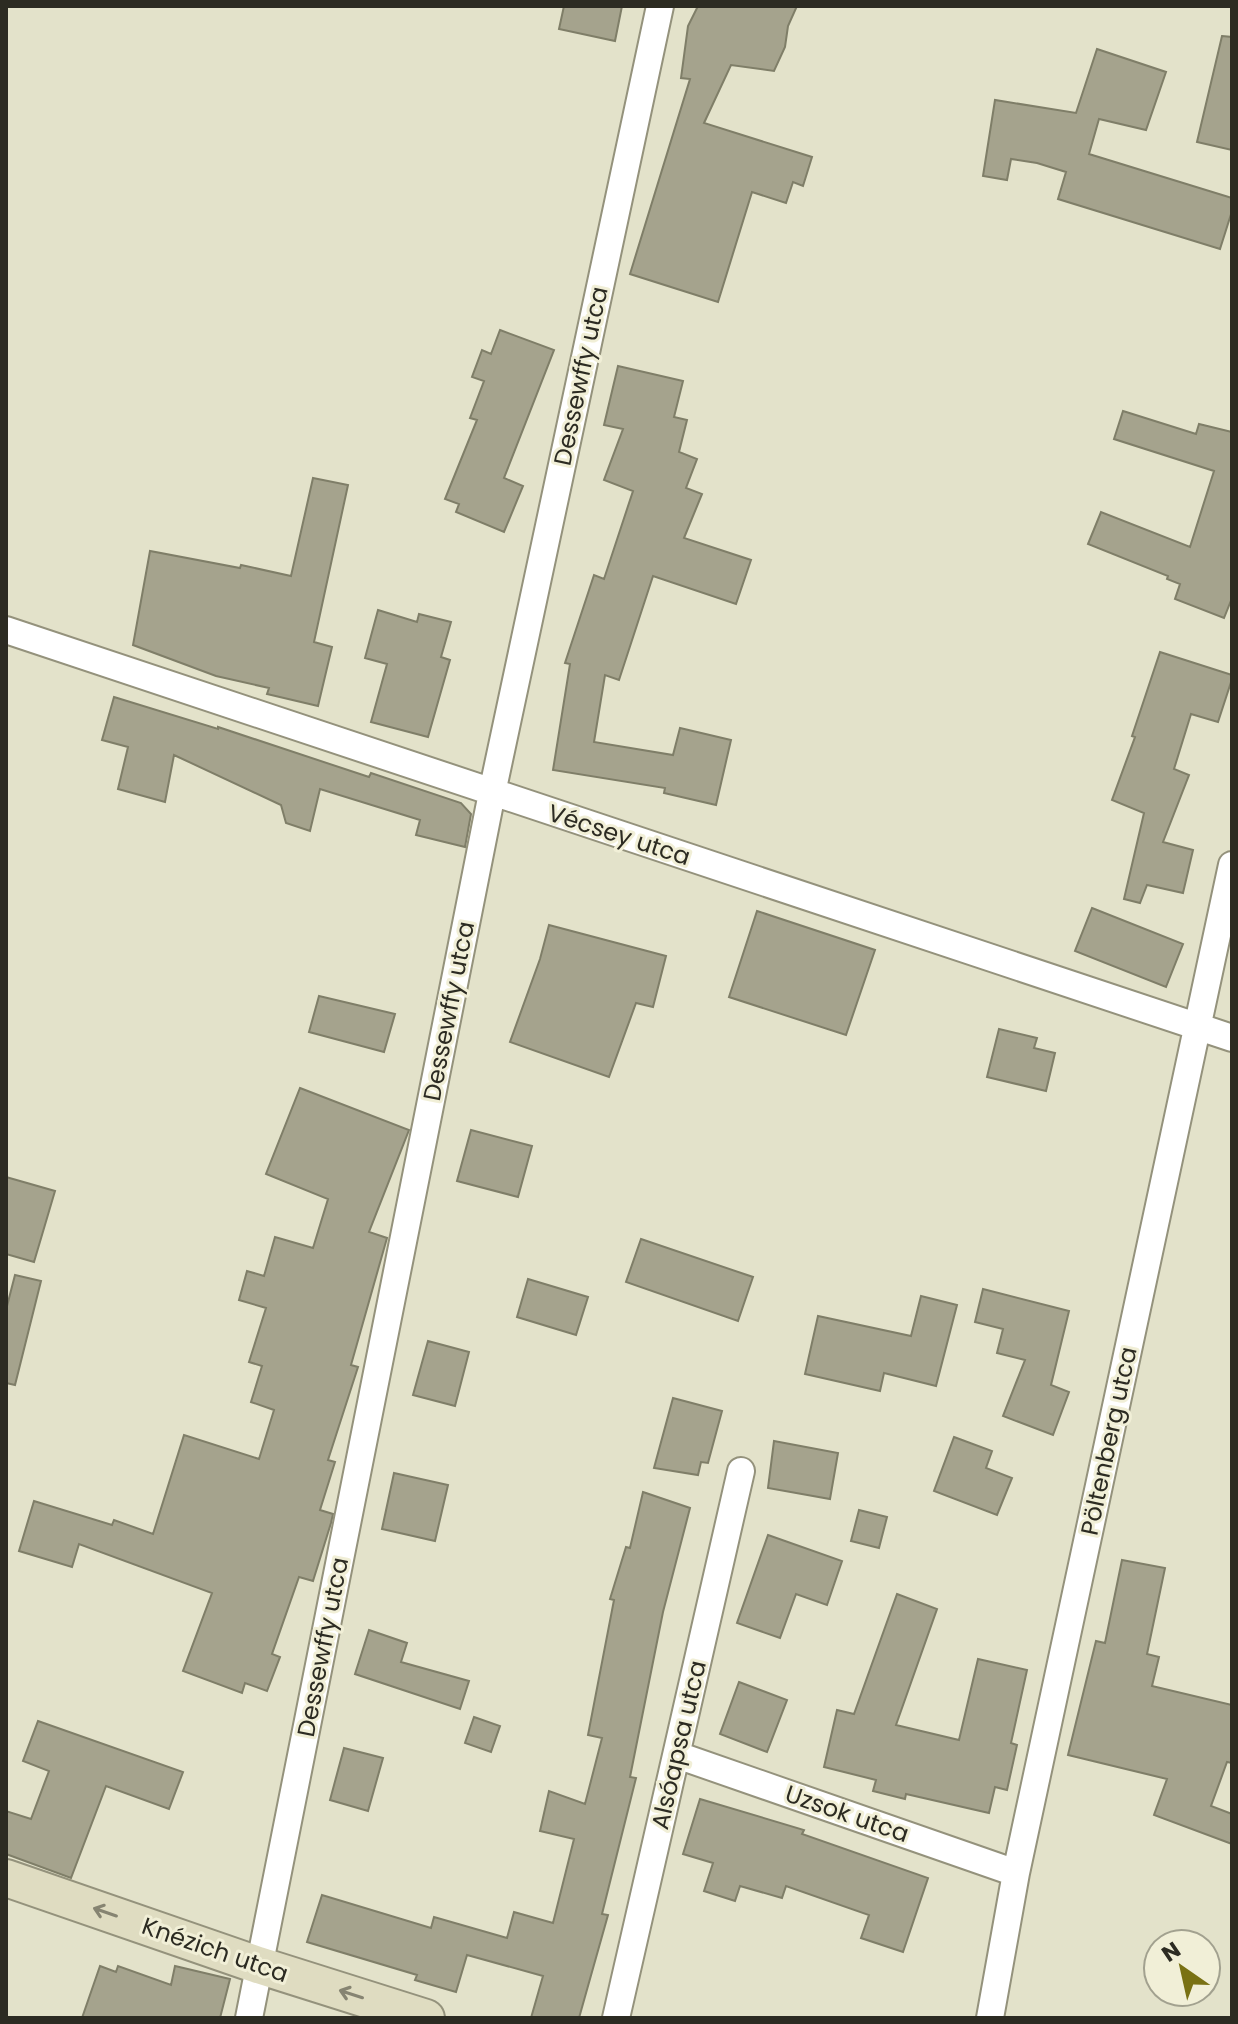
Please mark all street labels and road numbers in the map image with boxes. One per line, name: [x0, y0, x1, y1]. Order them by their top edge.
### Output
street label: Dessewffy utca: [545, 283, 616, 468]
street label: Vécsey utca: [544, 796, 695, 873]
street label: Dessewffy utca: [415, 918, 482, 1103]
street label: Pöltenberg utca: [1072, 1344, 1145, 1538]
street label: Dessewffy utca: [289, 1554, 356, 1739]
street label: Alsóapsa utca: [643, 1657, 714, 1833]
street label: Uzsok utca: [781, 1777, 913, 1850]
street label: Knézich utca: [138, 1909, 293, 1990]

